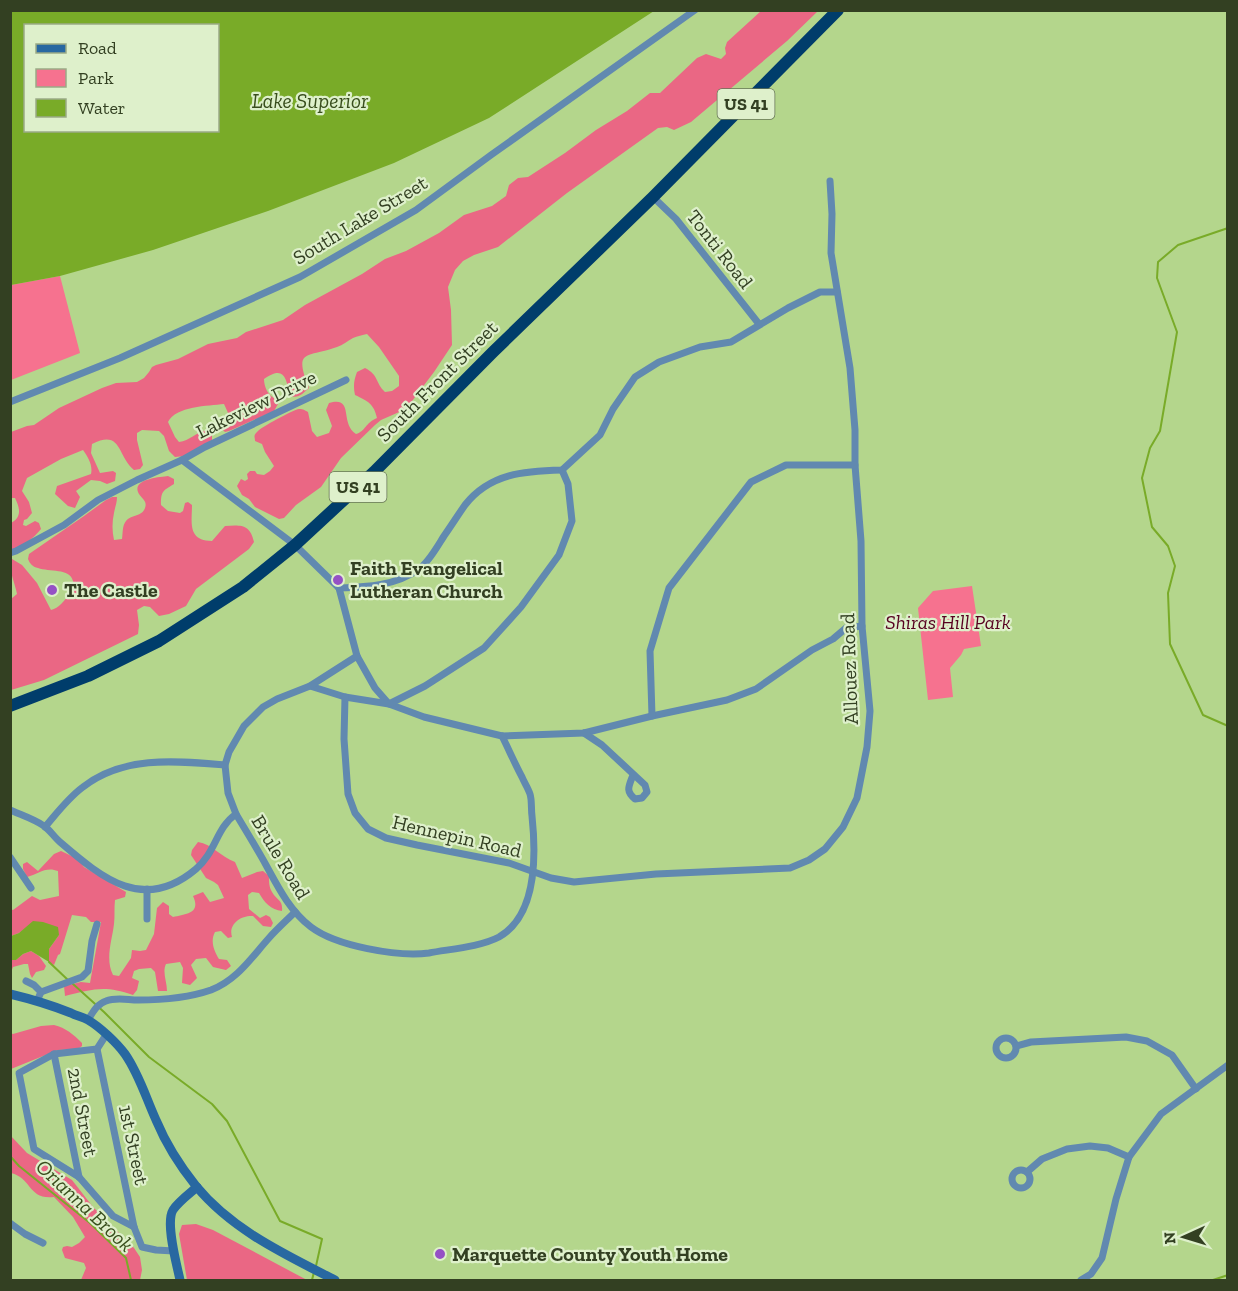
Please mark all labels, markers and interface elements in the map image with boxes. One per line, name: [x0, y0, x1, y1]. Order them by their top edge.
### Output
legend: [24, 24, 219, 132]
text: Road: [78, 37, 117, 59]
text: Park: [78, 67, 114, 89]
water label: Lake Superior: [252, 88, 369, 113]
road number: US 41: [718, 89, 774, 119]
text: Water: [78, 97, 125, 119]
street label: South Lake Street: [289, 170, 432, 270]
street label: Tonti Road: [682, 205, 758, 293]
street label: South Front Street: [372, 315, 503, 446]
street label: Lakeview Drive: [192, 364, 320, 444]
road number: US 41: [330, 472, 386, 502]
place label: Faith Evangelical Lutheran Church: [350, 556, 503, 603]
marker: Faith Evangelical Lutheran Church: [331, 573, 345, 587]
place label: The Castle: [64, 578, 158, 602]
marker: The Castle: [45, 583, 59, 597]
park label: Shiras Hill Park: [885, 610, 1011, 634]
street label: Allouez Road: [835, 613, 863, 725]
street label: Hennepin Road: [390, 809, 524, 863]
street label: Brule Road: [247, 811, 315, 903]
street label: 2nd Street: [63, 1066, 103, 1159]
street label: 1st Street: [114, 1103, 154, 1188]
water label: Orianna Brook: [31, 1154, 139, 1256]
north arrow: [1154, 1207, 1214, 1267]
text: N: [1160, 1231, 1179, 1245]
place label: Marquette County Youth Home: [452, 1242, 728, 1266]
marker: Marquette County Youth Home: [433, 1247, 447, 1261]

